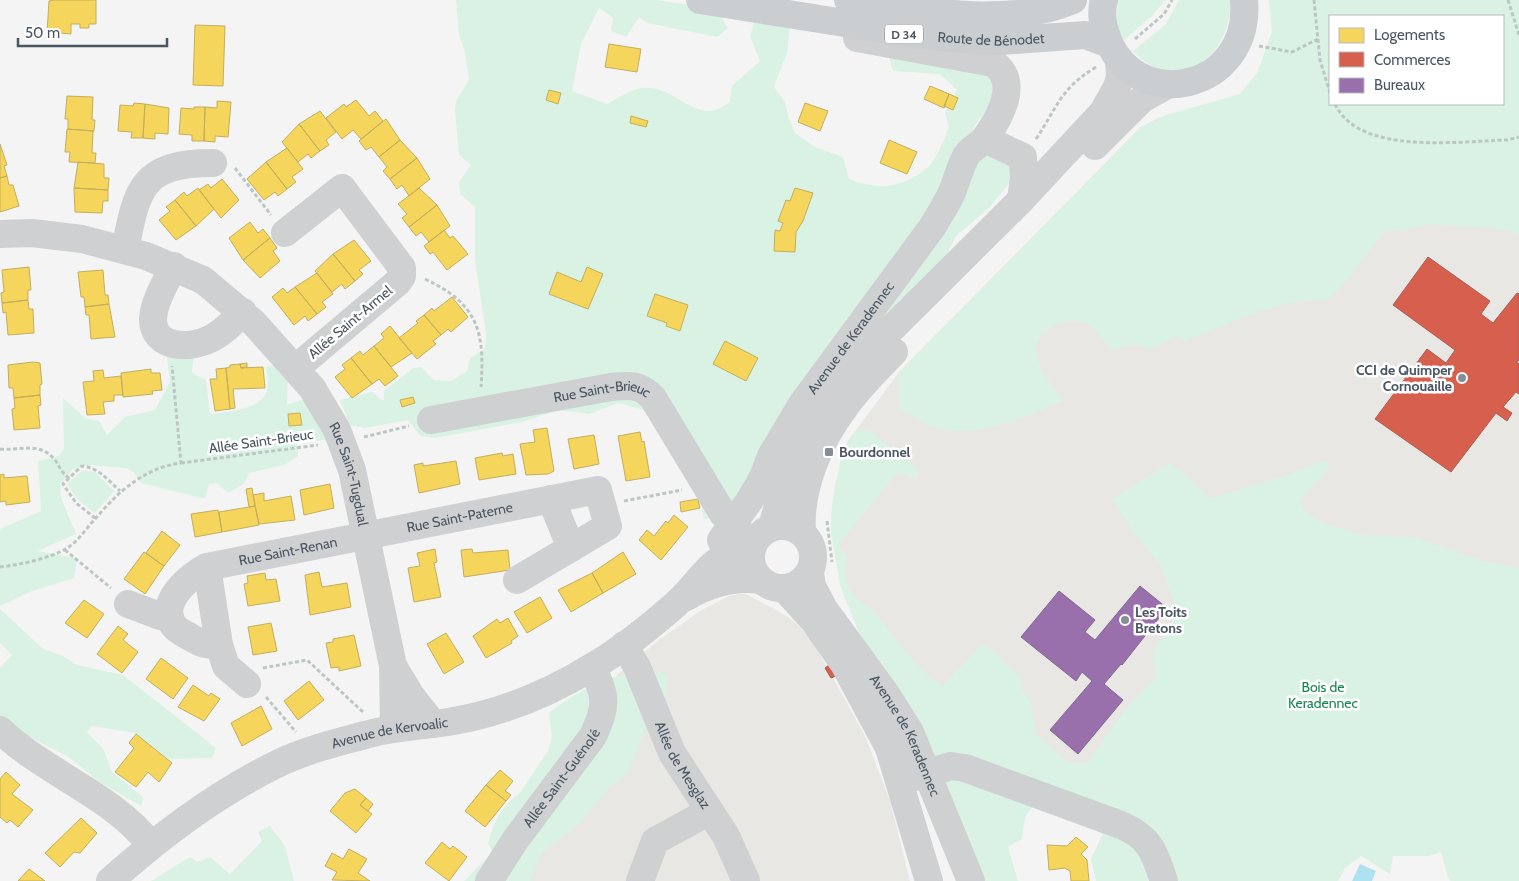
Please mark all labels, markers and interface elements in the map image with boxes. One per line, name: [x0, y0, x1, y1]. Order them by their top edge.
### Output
scale bar: [18, 15, 166, 47]
legend: [1329, 15, 1504, 105]
text: 50 m: [25, 24, 60, 42]
road number: D 34: [885, 24, 923, 44]
text: Logements: [1374, 26, 1445, 44]
street label: Route de Bénodet: [937, 28, 1045, 50]
text: Commerces: [1374, 51, 1450, 69]
text: Bureaux: [1374, 76, 1425, 94]
street label: Avenue de Keradennec: [803, 278, 898, 398]
street label: Allée Saint-Armel: [304, 281, 396, 363]
place label: CCI de Quimper Cornouaille: [1356, 361, 1452, 395]
marker: CCI de Quimper Cornouaille: [1456, 372, 1468, 384]
street label: Rue Saint-Brieuc: [552, 377, 655, 406]
street label: Rue Saint-Tugdual: [325, 419, 373, 528]
street label: Allée Saint-Brieuc: [208, 425, 314, 457]
place label: Bourdonnel: [839, 443, 911, 461]
marker: Bourdonnel: [823, 446, 835, 458]
street label: Rue Saint-Paterne: [405, 498, 514, 537]
street label: Rue Saint-Renan: [237, 533, 339, 570]
place label: Les Toits Bretons: [1135, 603, 1187, 637]
marker: Les Toits Bretons: [1119, 614, 1131, 626]
street label: Avenue de Keradennec: [866, 671, 944, 799]
park label: Bois de Keradennec: [1288, 678, 1358, 712]
street label: Avenue de Kervoalic: [329, 713, 449, 753]
street label: Allée de Mesglaz: [651, 718, 715, 813]
street label: Allée Saint-Guénolé: [519, 726, 604, 831]

